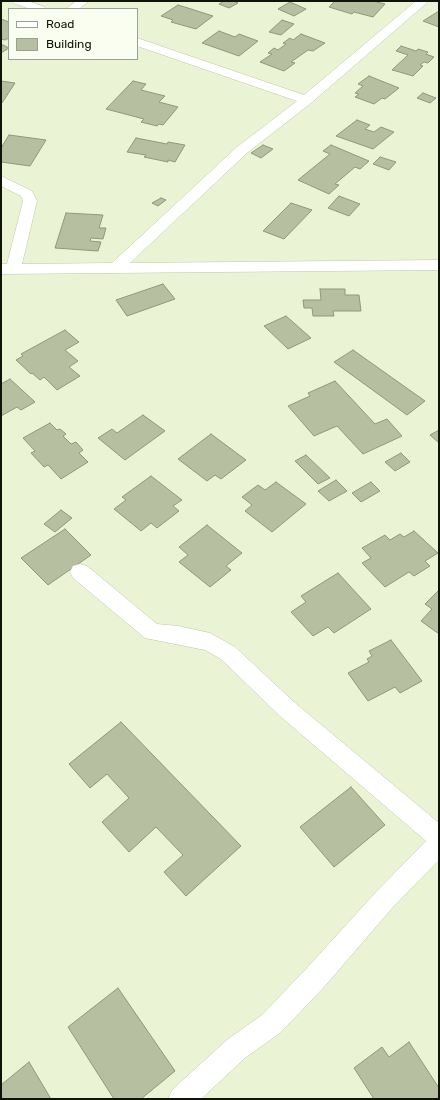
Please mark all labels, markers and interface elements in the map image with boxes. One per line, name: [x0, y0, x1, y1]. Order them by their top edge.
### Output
legend: [8, 8, 138, 60]
text: Road: [46, 17, 74, 31]
text: Building: [46, 37, 92, 51]

